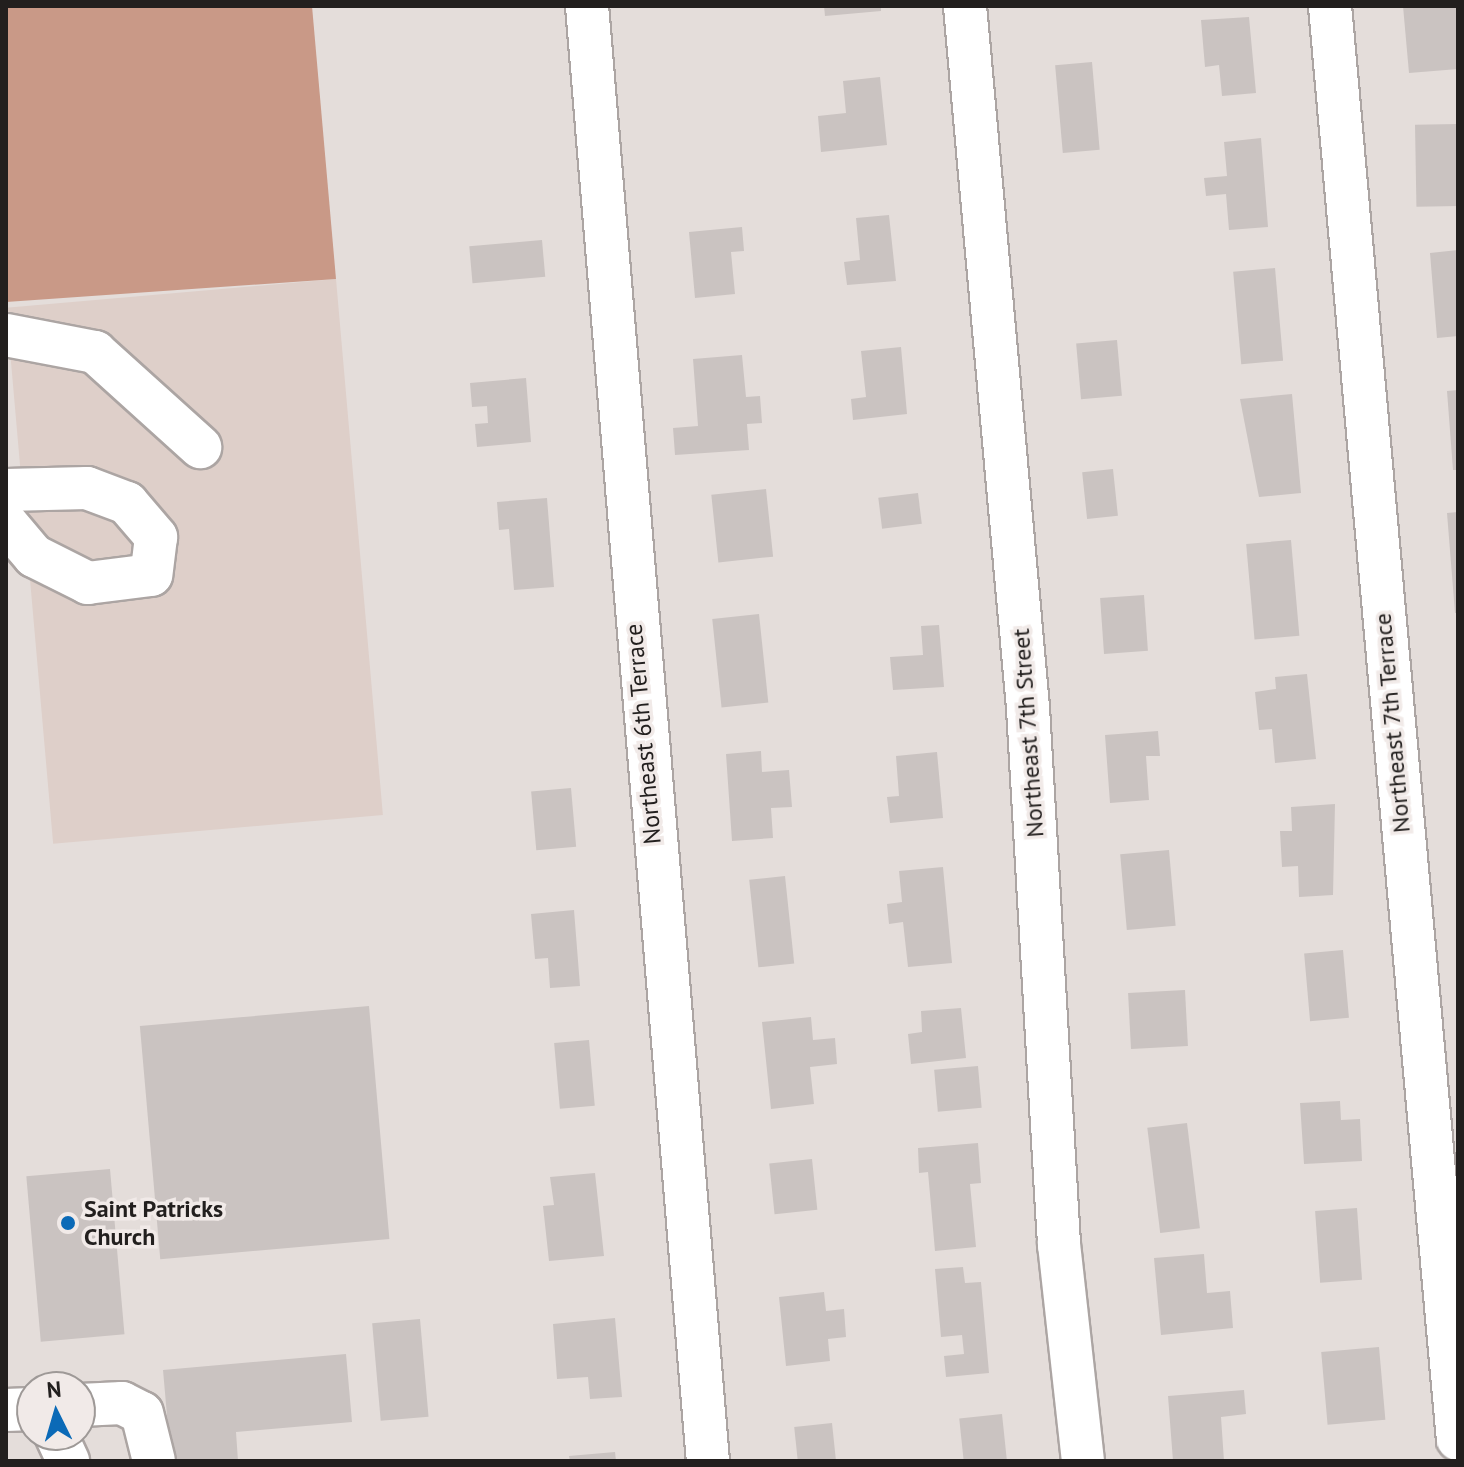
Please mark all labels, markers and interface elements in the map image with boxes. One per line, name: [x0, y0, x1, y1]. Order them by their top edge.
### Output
street label: Northeast 7th Terrace: [1368, 612, 1416, 834]
street label: Northeast 6th Terrace: [619, 622, 667, 846]
street label: Northeast 7th Street: [1006, 628, 1050, 838]
place label: Saint Patricks Church: [84, 1195, 223, 1251]
marker: Saint Patricks Church: [59, 1214, 77, 1232]
north arrow: [16, 1371, 96, 1451]
text: N: [46, 1375, 63, 1404]

